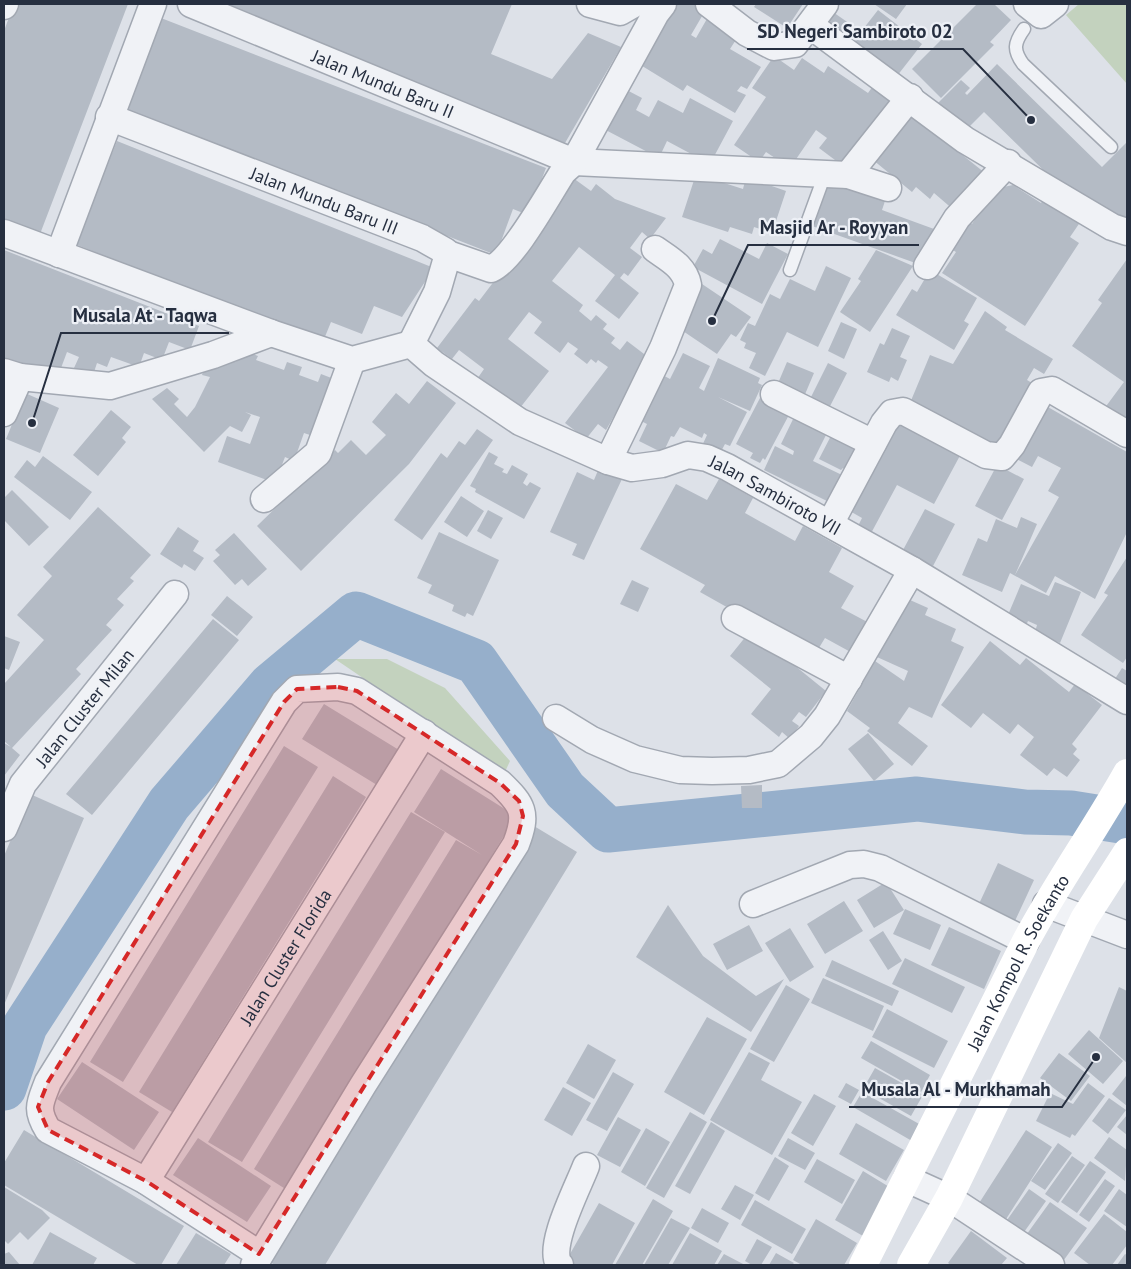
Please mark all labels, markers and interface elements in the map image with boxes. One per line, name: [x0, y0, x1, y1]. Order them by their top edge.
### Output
callout: SD Negeri Sambiroto 02: [747, 15, 963, 49]
text: SD Negeri Sambiroto 02: [757, 19, 953, 43]
street label: Jalan Mundu Baru II: [308, 43, 458, 123]
street label: Jalan Mundu Baru III: [246, 161, 402, 239]
callout: Masjid Ar - Royyan: [748, 211, 919, 245]
text: Masjid Ar - Royyan: [760, 215, 908, 239]
callout: Musala At - Taqwa: [61, 299, 229, 333]
text: Musala At - Taqwa: [73, 303, 217, 327]
street label: Jalan Sambiroto VII: [705, 449, 845, 540]
street label: Jalan Cluster Milan: [29, 644, 139, 772]
street label: Jalan Kompol R. Soekanto: [961, 870, 1074, 1055]
street label: Jalan Cluster Florida: [234, 884, 336, 1030]
callout: Musala Al - Murkhamah: [849, 1073, 1062, 1107]
text: Musala Al - Murkhamah: [861, 1077, 1051, 1101]

